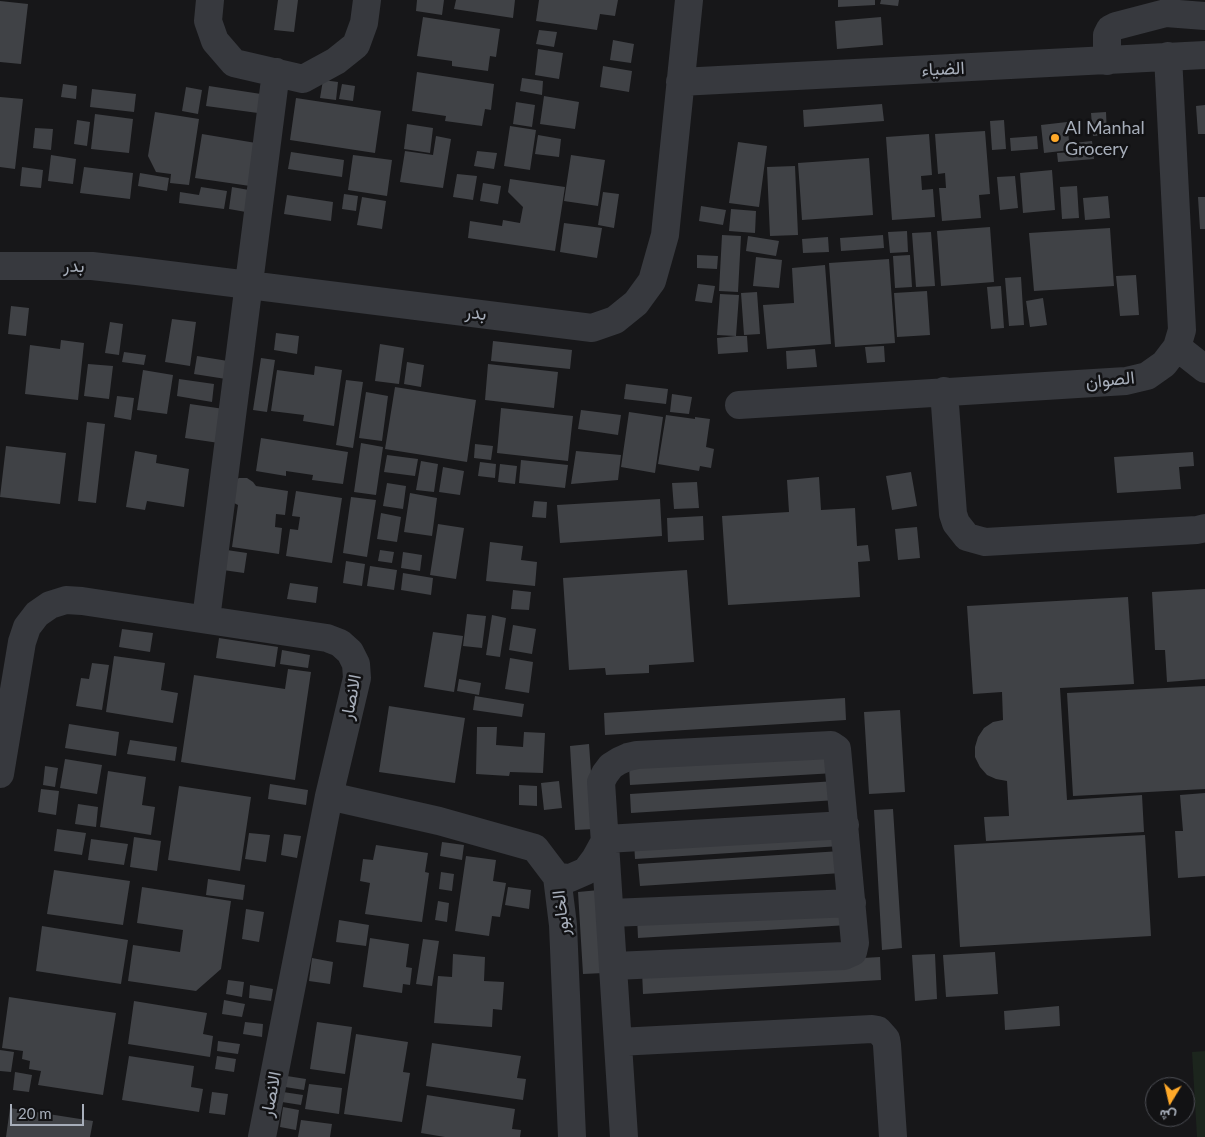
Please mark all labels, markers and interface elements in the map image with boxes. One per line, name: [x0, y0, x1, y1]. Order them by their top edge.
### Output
street label: الضياء: [921, 57, 965, 81]
place label: Al Manhal Grocery: [1065, 117, 1145, 160]
marker: Al Manhal Grocery: [1049, 132, 1061, 144]
street label: بدر: [63, 255, 85, 277]
street label: بدر: [464, 301, 488, 325]
street label: الصوان: [1084, 367, 1136, 393]
street label: الانصار: [336, 672, 366, 722]
street label: الخابور: [548, 889, 574, 937]
street label: الانصار: [256, 1069, 286, 1119]
north arrow: [1145, 1077, 1195, 1127]
scale bar: [12, 1094, 86, 1126]
text: 20 m: [18, 1104, 52, 1122]
text: ش: [1158, 1107, 1177, 1126]

